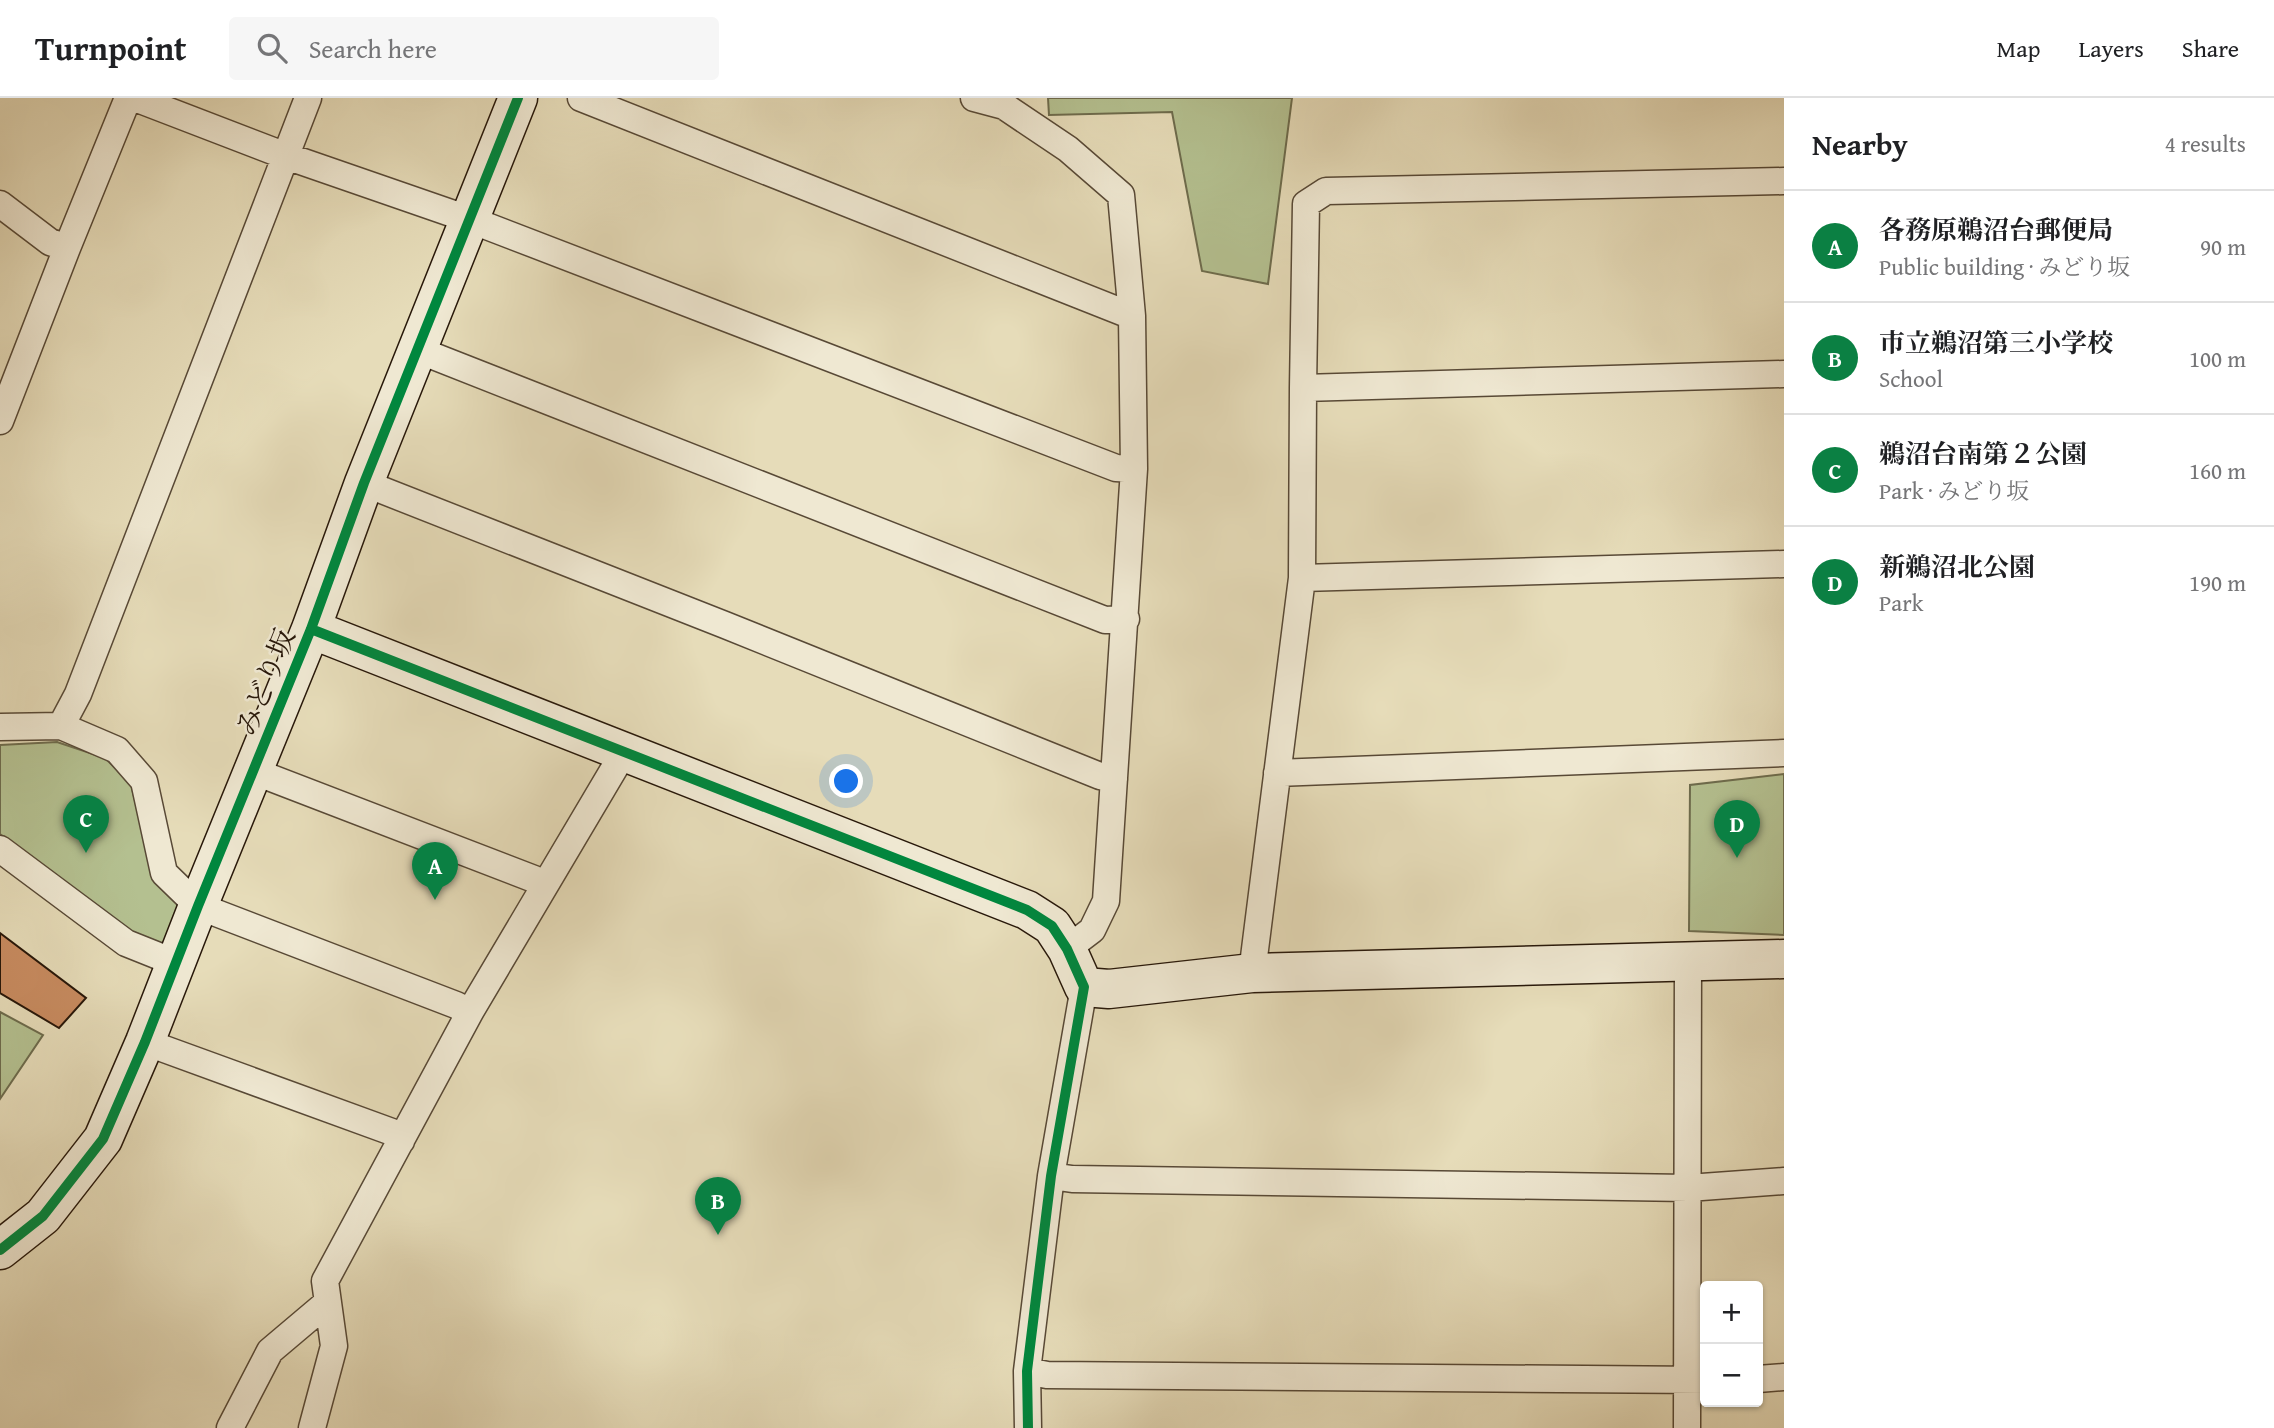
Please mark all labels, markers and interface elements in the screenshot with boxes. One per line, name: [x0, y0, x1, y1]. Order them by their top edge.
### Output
search box: [229, 17, 719, 80]
text: Turnpoint: [35, 24, 187, 72]
icon: search: [253, 29, 291, 67]
text: Search here: [309, 29, 437, 68]
text: Map: [1997, 31, 2040, 66]
text: Layers: [2078, 31, 2144, 66]
text: Share: [2182, 31, 2239, 66]
text: Nearby: [1812, 122, 1908, 166]
text: 4 results: [2165, 127, 2246, 160]
text: 各務原鵜沼台郵便局: [1879, 210, 2113, 249]
text: A: [1828, 230, 1842, 263]
text: 90 m: [2200, 230, 2246, 263]
text: Public building · みどり坂: [1879, 250, 2130, 283]
text: 市立鵜沼第三小学校: [1879, 323, 2113, 362]
text: B: [1828, 342, 1842, 375]
text: 100 m: [2189, 342, 2246, 375]
text: School: [1879, 362, 1943, 395]
text: 鵜沼台南第２公園: [1879, 434, 2087, 473]
text: C: [1828, 454, 1842, 487]
text: 160 m: [2189, 454, 2246, 487]
text: Park · みどり坂: [1879, 474, 2029, 507]
text: 新鵜沼北公園: [1879, 547, 2035, 586]
text: D: [1828, 566, 1842, 599]
text: 190 m: [2189, 566, 2246, 599]
text: Park: [1879, 586, 1923, 619]
street label: みどり坂: [225, 622, 305, 741]
your location: [829, 764, 863, 798]
pin: C: [63, 795, 109, 853]
pin: D: [1714, 800, 1760, 858]
pin: A: [412, 842, 458, 900]
pin: B: [695, 1177, 741, 1235]
map controls: [1700, 1281, 1763, 1407]
button: +: [1700, 1281, 1763, 1344]
button: −: [1700, 1344, 1763, 1407]

